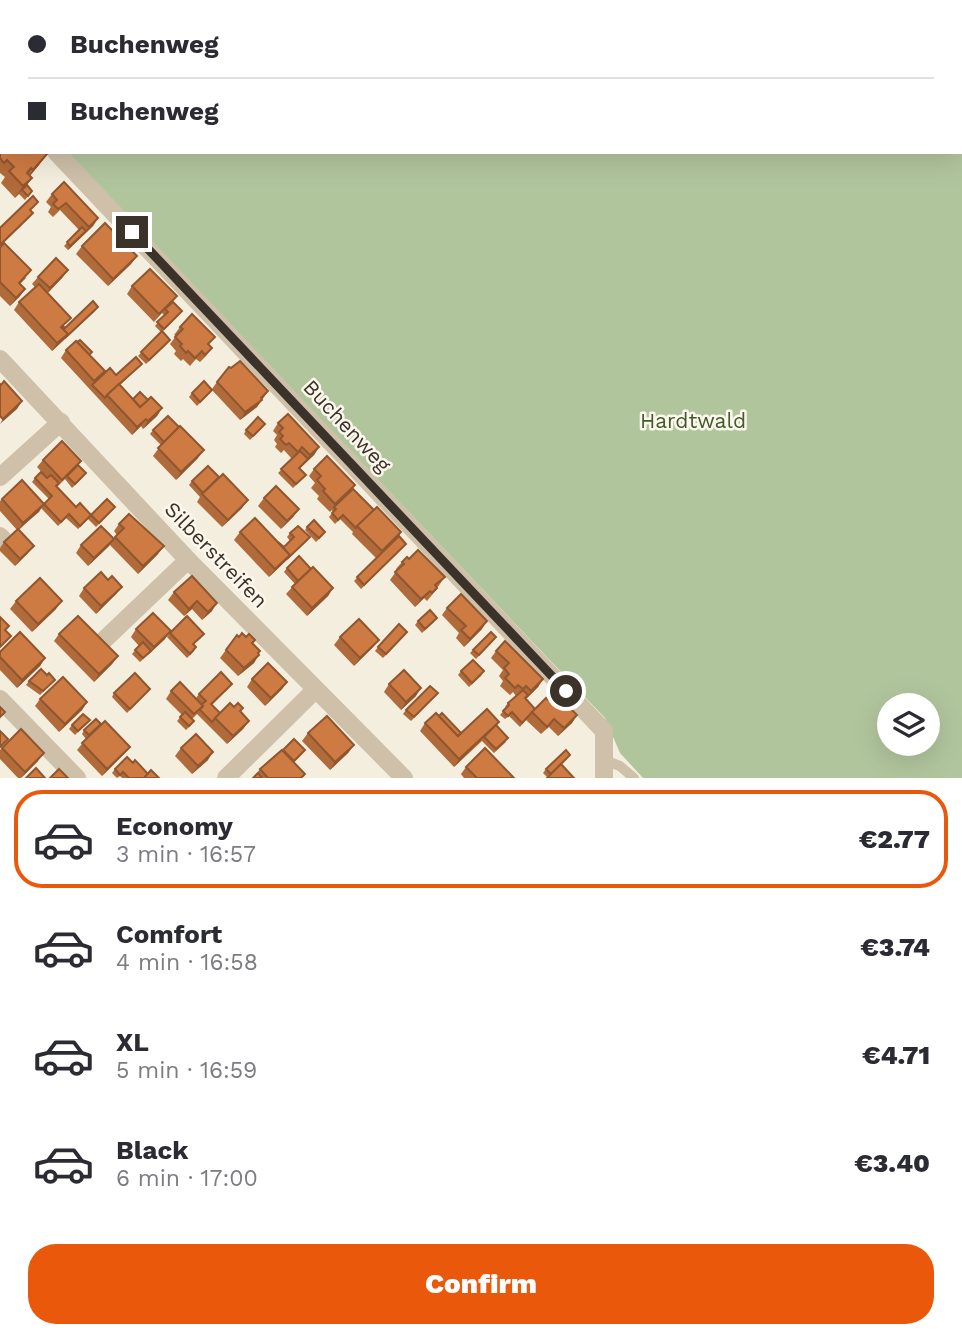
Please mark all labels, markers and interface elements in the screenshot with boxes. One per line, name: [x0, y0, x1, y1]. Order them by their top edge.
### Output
text: Buchenweg: [70, 29, 219, 59]
text: Buchenweg: [70, 96, 219, 126]
route end: [116, 216, 148, 248]
street label: Buchenweg: [298, 374, 397, 478]
park label: Hardtwald: [640, 408, 746, 433]
street label: Silberstreifen: [160, 496, 273, 613]
route start: [550, 675, 582, 707]
map controls: [877, 693, 940, 756]
button: layers: [877, 693, 940, 756]
icon: car: [32, 808, 95, 871]
text: Economy: [116, 811, 233, 841]
text: €2.77: [859, 824, 930, 854]
text: 3 min · 16:57: [116, 841, 256, 868]
icon: car: [32, 916, 95, 979]
text: Comfort: [116, 919, 222, 949]
text: €3.74: [861, 932, 930, 962]
text: 4 min · 16:58: [116, 949, 258, 976]
icon: car: [32, 1024, 95, 1087]
text: XL: [116, 1027, 149, 1057]
text: €4.71: [862, 1040, 930, 1070]
text: 5 min · 16:59: [116, 1057, 257, 1084]
icon: car: [32, 1132, 95, 1195]
text: Black: [116, 1135, 188, 1165]
text: €3.40: [854, 1148, 930, 1178]
text: 6 min · 17:00: [116, 1165, 258, 1192]
button: Confirm: [28, 1244, 934, 1324]

